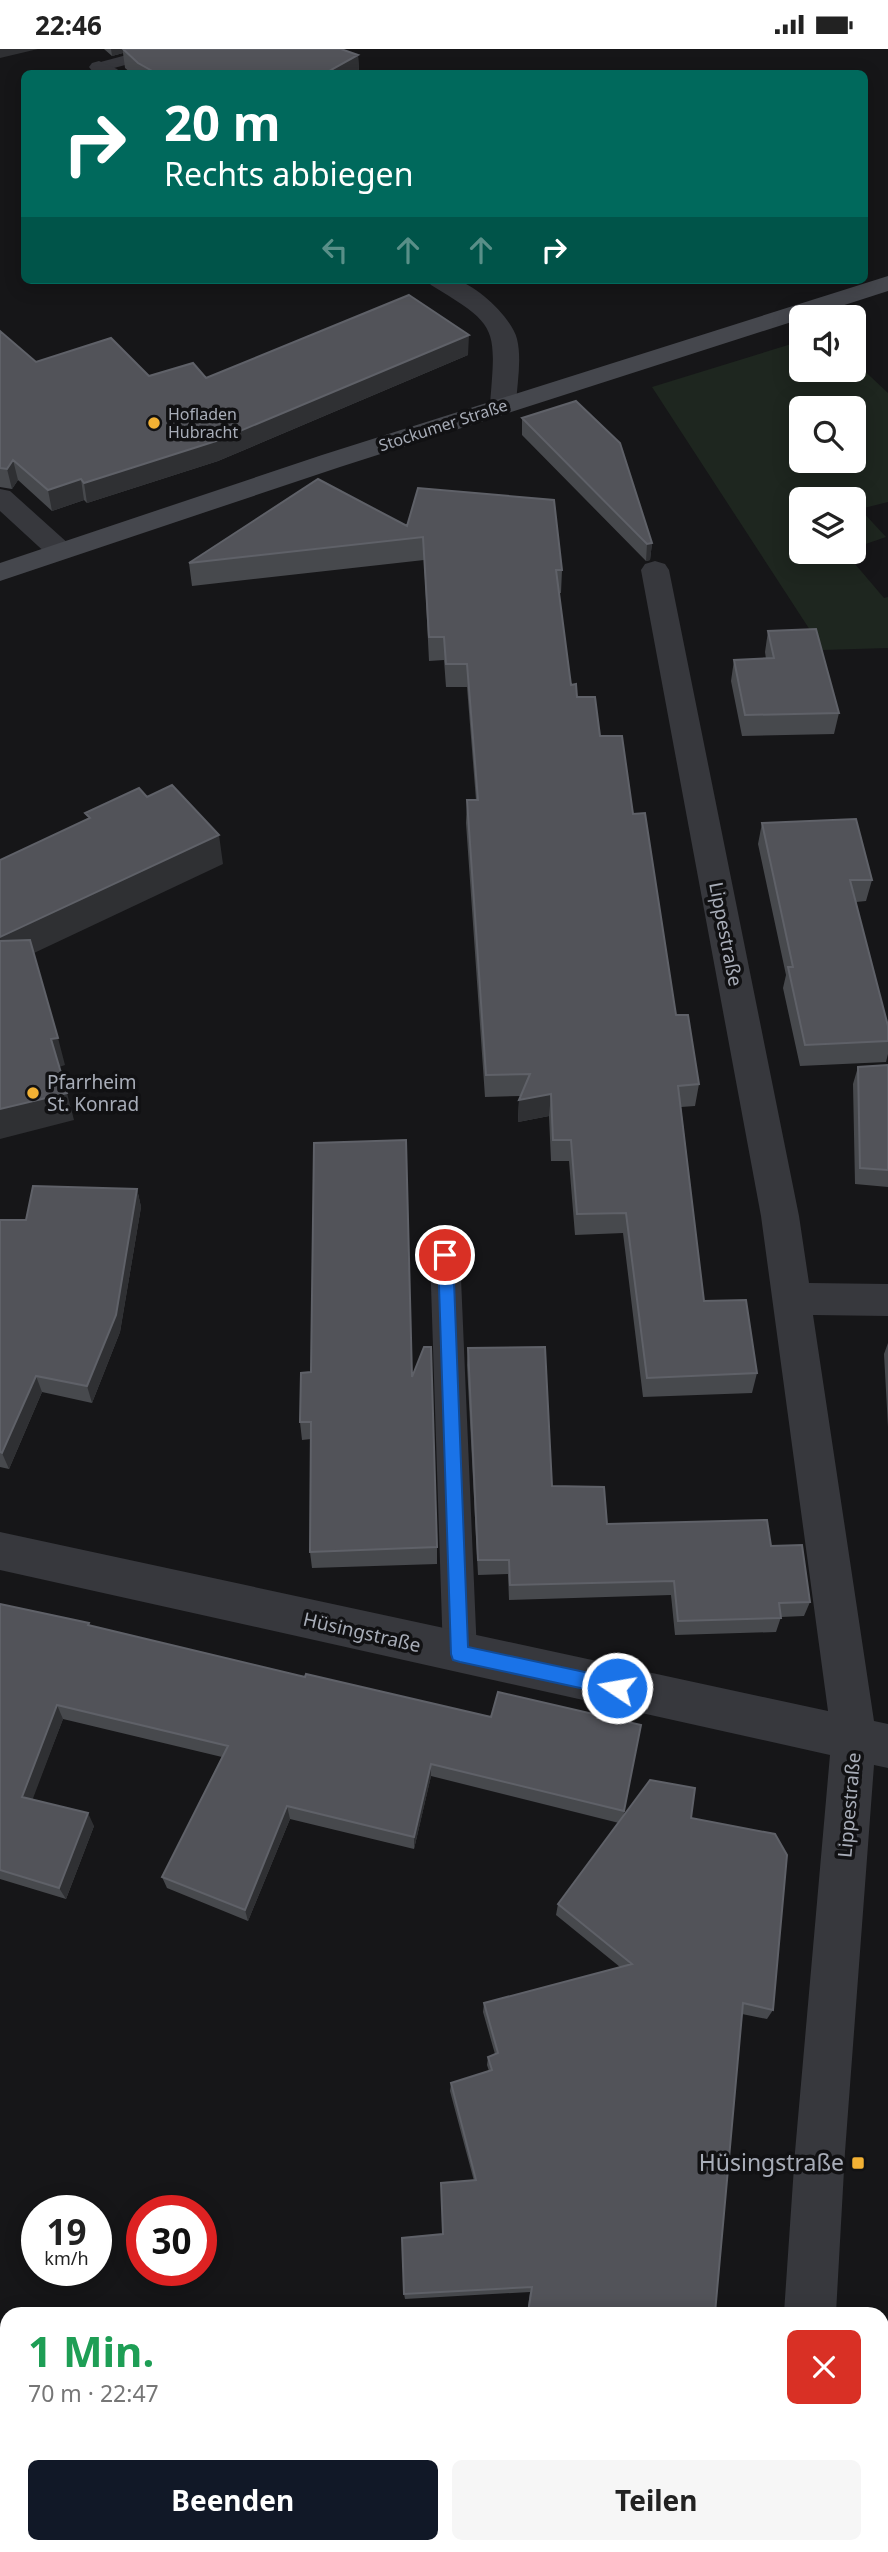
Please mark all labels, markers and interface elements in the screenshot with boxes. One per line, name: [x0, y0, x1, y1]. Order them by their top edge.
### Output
text: 22:46: [35, 7, 102, 43]
text: 20 m: [164, 89, 281, 155]
icon: right: [49, 98, 140, 189]
text: Rechts abbiegen: [164, 152, 413, 195]
icon: left: [316, 231, 354, 269]
icon: ahead: [389, 231, 427, 269]
icon: ahead: [462, 231, 500, 269]
icon: right: [535, 231, 573, 269]
map controls: [789, 305, 866, 564]
button: sound: [789, 305, 866, 382]
street label: Stockumer Straße: [376, 394, 510, 456]
button: search: [789, 396, 866, 473]
place label: Hofladen Hubracht: [168, 403, 238, 443]
marker: Hofladen Hubracht: [146, 415, 162, 431]
button: layers: [789, 487, 866, 564]
street label: Lippestraße: [703, 880, 749, 988]
place label: Pfarrheim St. Konrad: [47, 1069, 139, 1117]
marker: Pfarrheim St. Konrad: [25, 1085, 41, 1101]
pin: [415, 1225, 475, 1285]
icon: arrive: [426, 1236, 464, 1274]
street label: Hüsingstraße: [301, 1606, 423, 1658]
position arrow: [580, 1651, 654, 1725]
street label: Lippestraße: [831, 1751, 867, 1859]
place label: Hüsingstraße: [699, 2146, 844, 2178]
marker: Hüsingstraße: [850, 2155, 866, 2171]
speed limit sign: 30: [126, 2195, 217, 2286]
text: 19: [46, 2208, 87, 2255]
text: km/h: [44, 2246, 89, 2270]
text: 1 Min.: [28, 2322, 154, 2379]
button: close: [787, 2330, 861, 2404]
text: 70 m · 22:47: [28, 2377, 159, 2409]
button: Beenden: [28, 2460, 438, 2540]
button: Teilen: [452, 2460, 861, 2540]

